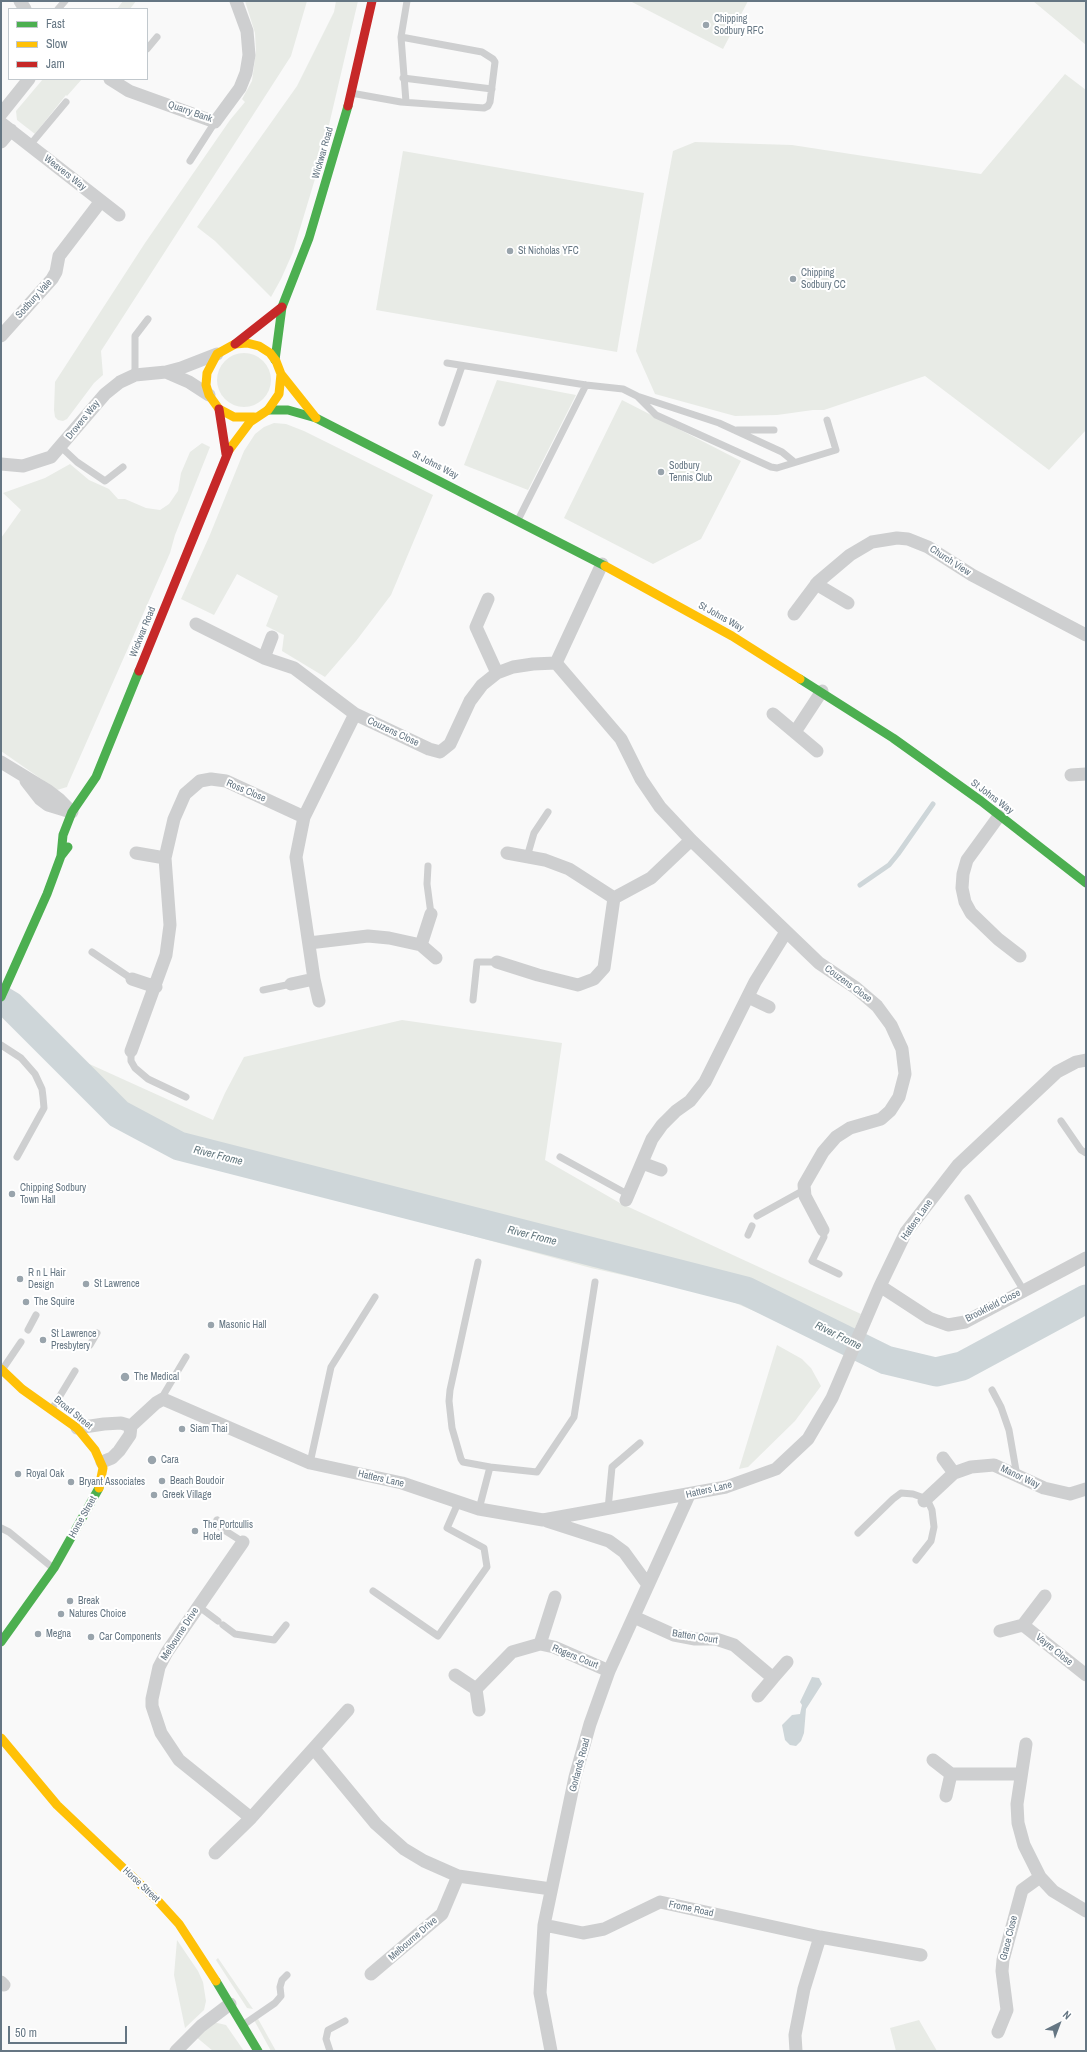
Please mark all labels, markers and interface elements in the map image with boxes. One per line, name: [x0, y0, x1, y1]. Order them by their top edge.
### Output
legend: [8, 8, 148, 80]
place label: Chipping Sodbury RFC: [714, 13, 764, 36]
text: Fast: [46, 16, 65, 32]
marker: Chipping Sodbury RFC: [701, 20, 711, 30]
text: Slow: [46, 36, 67, 52]
text: Jam: [46, 56, 65, 72]
street label: Quarry Bank: [166, 99, 214, 125]
street label: Wickwar Road: [310, 126, 336, 180]
street label: Weavers Way: [41, 153, 89, 193]
place label: St Nicholas YFC: [518, 245, 579, 257]
marker: St Nicholas YFC: [505, 246, 515, 256]
place label: Chipping Sodbury CC: [801, 267, 846, 290]
marker: Chipping Sodbury CC: [788, 274, 798, 284]
street label: Sodbury Vale: [13, 277, 55, 321]
street label: Drovers Way: [64, 398, 102, 442]
street label: St Johns Way: [410, 448, 460, 482]
place label: Sodbury Tennis Club: [669, 460, 712, 484]
marker: Sodbury Tennis Club: [656, 467, 666, 477]
street label: Church View: [927, 543, 973, 579]
street label: St Johns Way: [696, 600, 746, 634]
street label: Wickwar Road: [127, 605, 159, 659]
street label: Couzens Close: [365, 715, 421, 749]
street label: Ross Close: [224, 777, 268, 805]
street label: St Johns Way: [968, 777, 1016, 817]
street label: Couzens Close: [822, 963, 874, 1005]
water label: River Frome: [192, 1144, 244, 1168]
place label: Chipping Sodbury Town Hall: [20, 1182, 86, 1206]
marker: Chipping Sodbury Town Hall: [7, 1189, 17, 1199]
street label: Hatters Lane: [899, 1197, 935, 1243]
water label: River Frome: [506, 1224, 558, 1248]
place label: R n L Hair Design: [28, 1267, 65, 1290]
marker: R n L Hair Design: [15, 1274, 25, 1284]
place label: St Lawrence: [94, 1278, 140, 1290]
marker: St Lawrence: [81, 1279, 91, 1289]
street label: Brookfield Close: [963, 1287, 1023, 1325]
place label: The Squire: [34, 1296, 75, 1308]
marker: The Squire: [21, 1297, 31, 1307]
place label: Masonic Hall: [219, 1319, 266, 1331]
water label: River Frome: [813, 1319, 863, 1353]
marker: Masonic Hall: [206, 1320, 216, 1330]
place label: St Lawrence Presbytery: [51, 1328, 97, 1352]
marker: St Lawrence Presbytery: [38, 1335, 48, 1345]
marker: The Medical: [119, 1371, 131, 1383]
place label: The Medical: [134, 1371, 179, 1383]
street label: Broad Street: [51, 1394, 95, 1432]
place label: Siam Thai: [190, 1423, 228, 1435]
marker: Siam Thai: [177, 1424, 187, 1434]
marker: Cara: [146, 1454, 158, 1466]
place label: Cara: [161, 1454, 179, 1466]
street label: Manor Way: [999, 1463, 1041, 1491]
place label: Royal Oak: [26, 1468, 64, 1480]
street label: Hatters Lane: [357, 1468, 405, 1490]
marker: Royal Oak: [13, 1469, 23, 1479]
place label: Beach Boudoir: [170, 1475, 224, 1487]
place label: Bryant Associates: [79, 1476, 145, 1488]
marker: Beach Boudoir: [157, 1476, 167, 1486]
marker: Bryant Associates: [66, 1477, 76, 1487]
street label: Hatters Lane: [685, 1479, 733, 1501]
place label: Greek Village: [162, 1489, 212, 1501]
marker: Greek Village: [149, 1490, 159, 1500]
street label: Horse Street: [67, 1494, 99, 1540]
place label: The Portcullis Hotel: [203, 1519, 253, 1542]
marker: The Portcullis Hotel: [190, 1526, 200, 1536]
place label: Break: [78, 1595, 99, 1607]
marker: Break: [65, 1596, 75, 1606]
street label: Melbourne Drive: [158, 1605, 202, 1663]
place label: Natures Choice: [69, 1608, 126, 1620]
marker: Natures Choice: [56, 1609, 66, 1619]
street label: Batten Court: [671, 1627, 719, 1647]
place label: Megna: [46, 1628, 71, 1640]
marker: Megna: [33, 1629, 43, 1639]
place label: Car Components: [99, 1631, 161, 1643]
street label: Vayre Close: [1033, 1631, 1075, 1669]
marker: Car Components: [86, 1632, 96, 1642]
street label: Rogers Court: [550, 1642, 600, 1672]
street label: Gorlands Road: [567, 1737, 593, 1793]
street label: Horse Street: [120, 1865, 162, 1905]
street label: Frome Road: [667, 1898, 715, 1920]
street label: Grace Close: [998, 1914, 1020, 1962]
street label: Melbourne Drive: [386, 1915, 440, 1963]
north arrow: [1039, 2004, 1079, 2044]
text: N: [1060, 2008, 1074, 2022]
scale bar: [10, 2018, 129, 2044]
text: 50 m: [15, 2025, 37, 2041]

